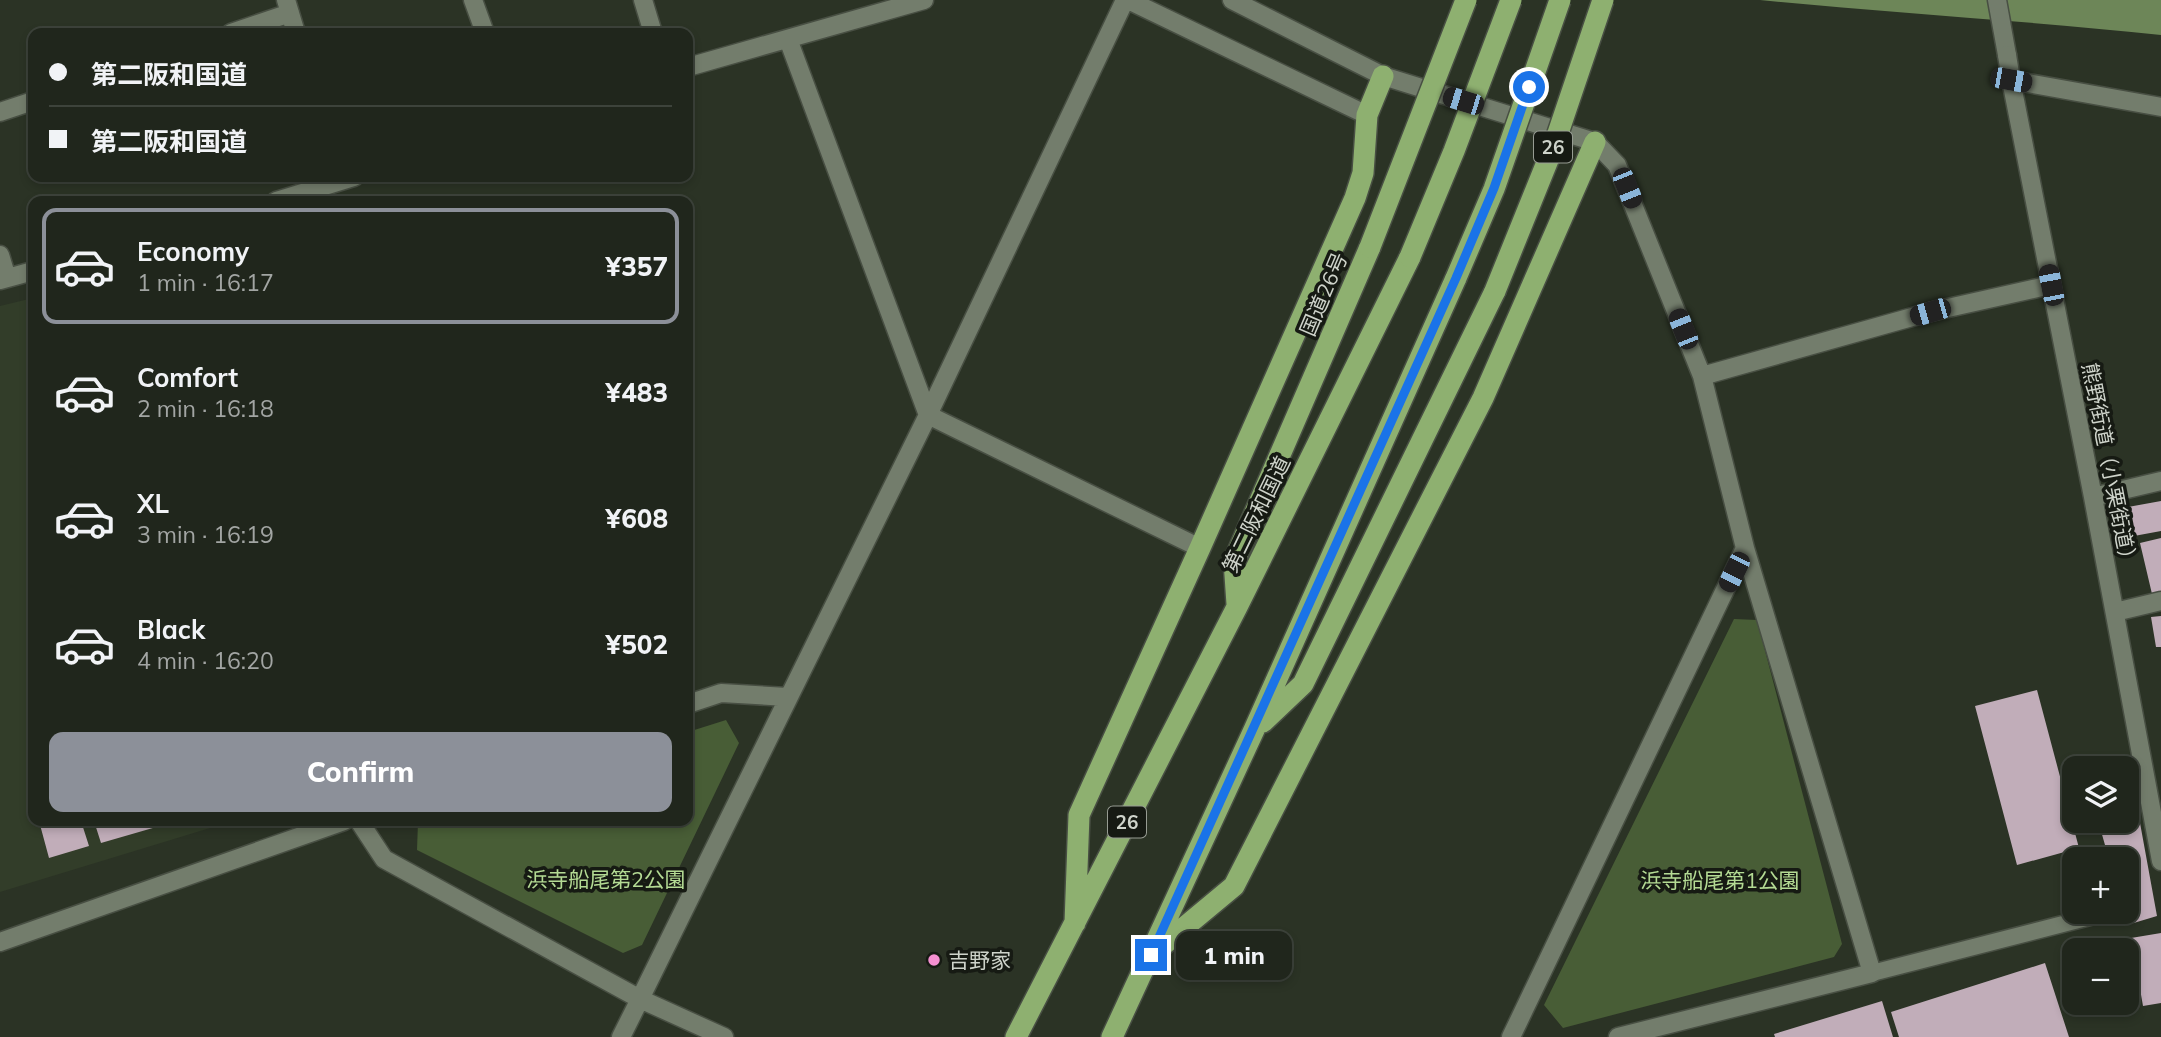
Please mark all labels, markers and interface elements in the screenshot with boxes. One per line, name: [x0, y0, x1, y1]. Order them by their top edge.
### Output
text: 第二阪和国道: [91, 58, 247, 91]
car: [1989, 66, 2034, 94]
route start: [1513, 71, 1545, 103]
car: [1440, 85, 1487, 117]
text: 第二阪和国道: [91, 125, 247, 158]
road number: 26: [1534, 132, 1572, 162]
car: [1610, 165, 1645, 211]
icon: car: [53, 235, 116, 298]
text: Economy: [137, 235, 249, 268]
street label: 国道26号: [1294, 248, 1352, 340]
text: ¥357: [606, 250, 668, 283]
car: [2037, 262, 2066, 308]
text: 1 min · 16:17: [137, 268, 274, 297]
car: [1907, 296, 1954, 328]
car: [1666, 306, 1701, 352]
street label: 熊野街道（小栗街道）: [2077, 360, 2143, 572]
icon: car: [53, 361, 116, 424]
text: Comfort: [137, 361, 238, 394]
text: ¥483: [606, 376, 668, 409]
text: 2 min · 16:18: [137, 394, 274, 423]
street label: 第二阪和国道: [1217, 452, 1295, 576]
icon: car: [53, 487, 116, 550]
text: XL: [137, 487, 169, 520]
text: ¥608: [606, 502, 668, 535]
text: 3 min · 16:19: [137, 520, 274, 549]
car: [1716, 549, 1753, 595]
icon: car: [53, 613, 116, 676]
text: Black: [137, 613, 205, 646]
text: ¥502: [606, 628, 668, 661]
text: 4 min · 16:20: [137, 646, 274, 675]
button: Confirm: [49, 732, 672, 812]
map controls: [2062, 756, 2139, 1015]
button: layers: [2062, 756, 2139, 833]
road number: 26: [1108, 806, 1146, 838]
button: +: [2062, 847, 2139, 924]
park label: 浜寺船尾第2公園: [526, 866, 686, 892]
park label: 浜寺船尾第1公園: [1640, 867, 1800, 893]
callout: 1 min: [1176, 930, 1291, 979]
button: −: [2062, 938, 2139, 1015]
route end: [1135, 939, 1167, 971]
text: 1 min: [1203, 941, 1265, 970]
place label: 吉野家: [948, 947, 1011, 973]
marker: 吉野家: [926, 952, 942, 968]

